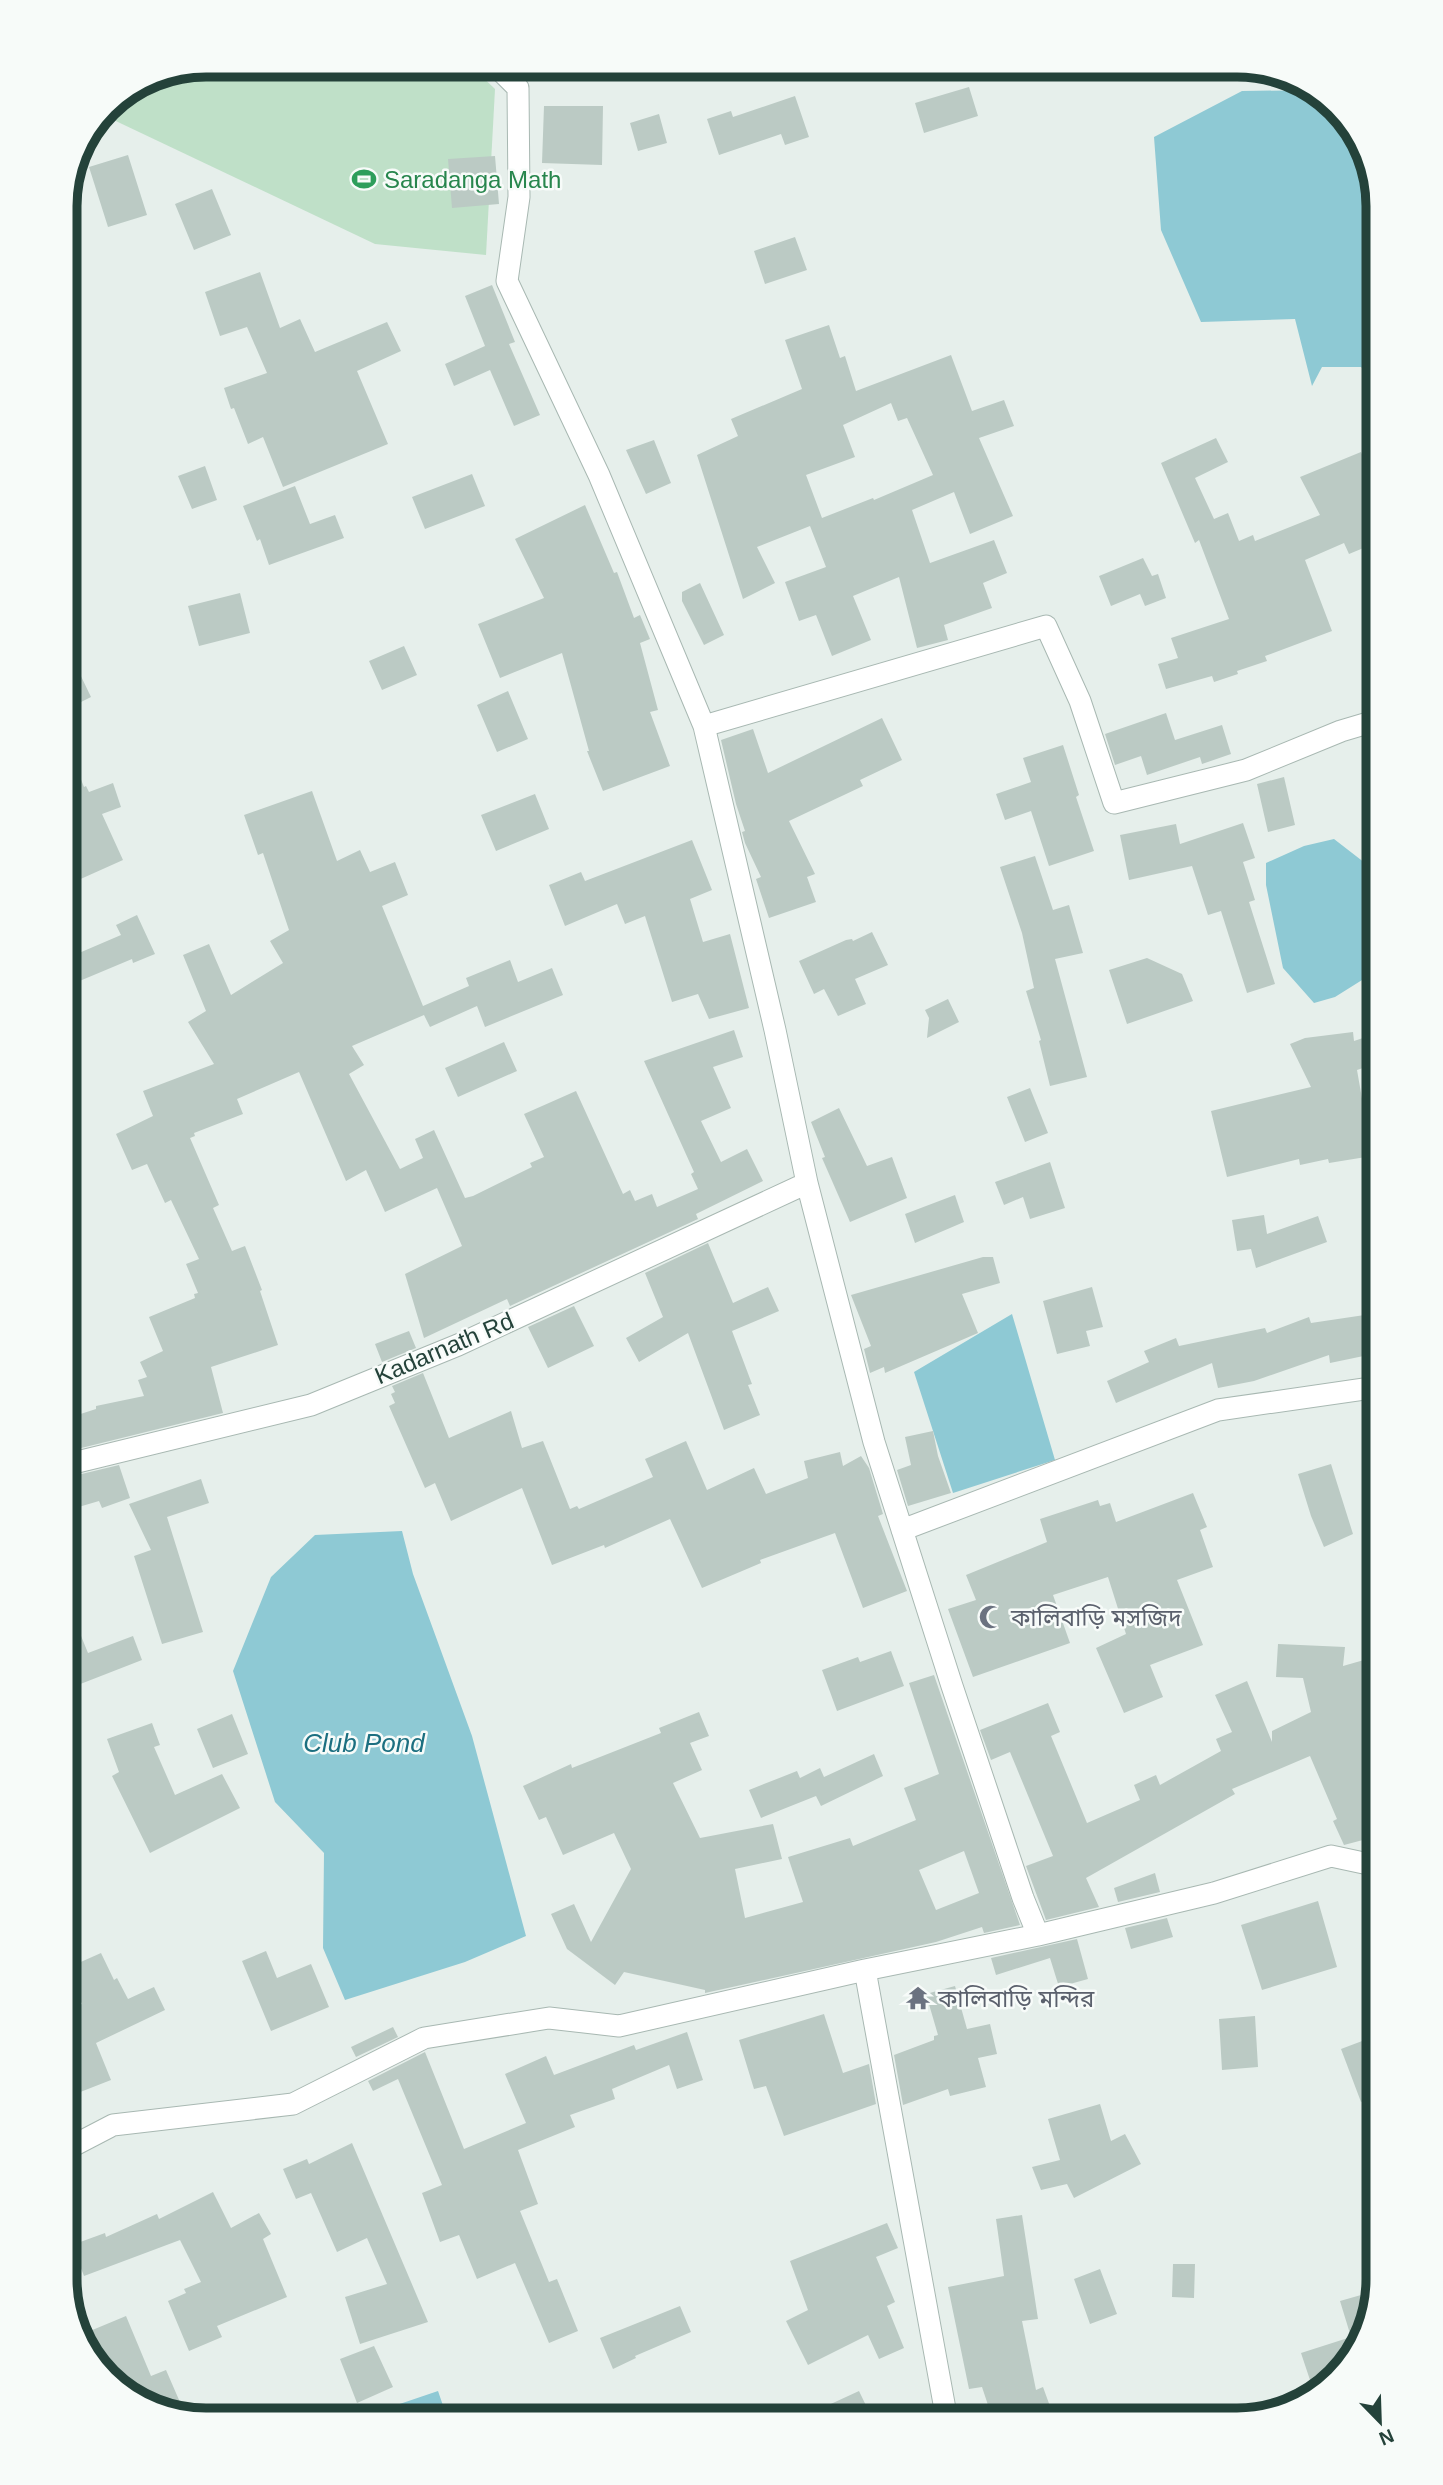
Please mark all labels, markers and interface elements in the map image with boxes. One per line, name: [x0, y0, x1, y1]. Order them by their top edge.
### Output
sports icon: Saradanga Math: [350, 165, 378, 193]
place label: Saradanga Math: [384, 166, 561, 193]
street label: Kadarnath Rd: [371, 1307, 517, 1389]
mosque icon: কালিবাড়ি মসজিদ: [977, 1603, 1005, 1631]
place label: কালিবাড়ি মসজিদ: [1010, 1604, 1182, 1631]
water label: Club Pond: [303, 1728, 426, 1758]
temple icon: কালিবাড়ি মন্দির: [904, 1984, 932, 2012]
place label: কালিবাড়ি মন্দির: [937, 1985, 1095, 2012]
north arrow: [1345, 2387, 1415, 2457]
text: N: [1376, 2425, 1397, 2450]

